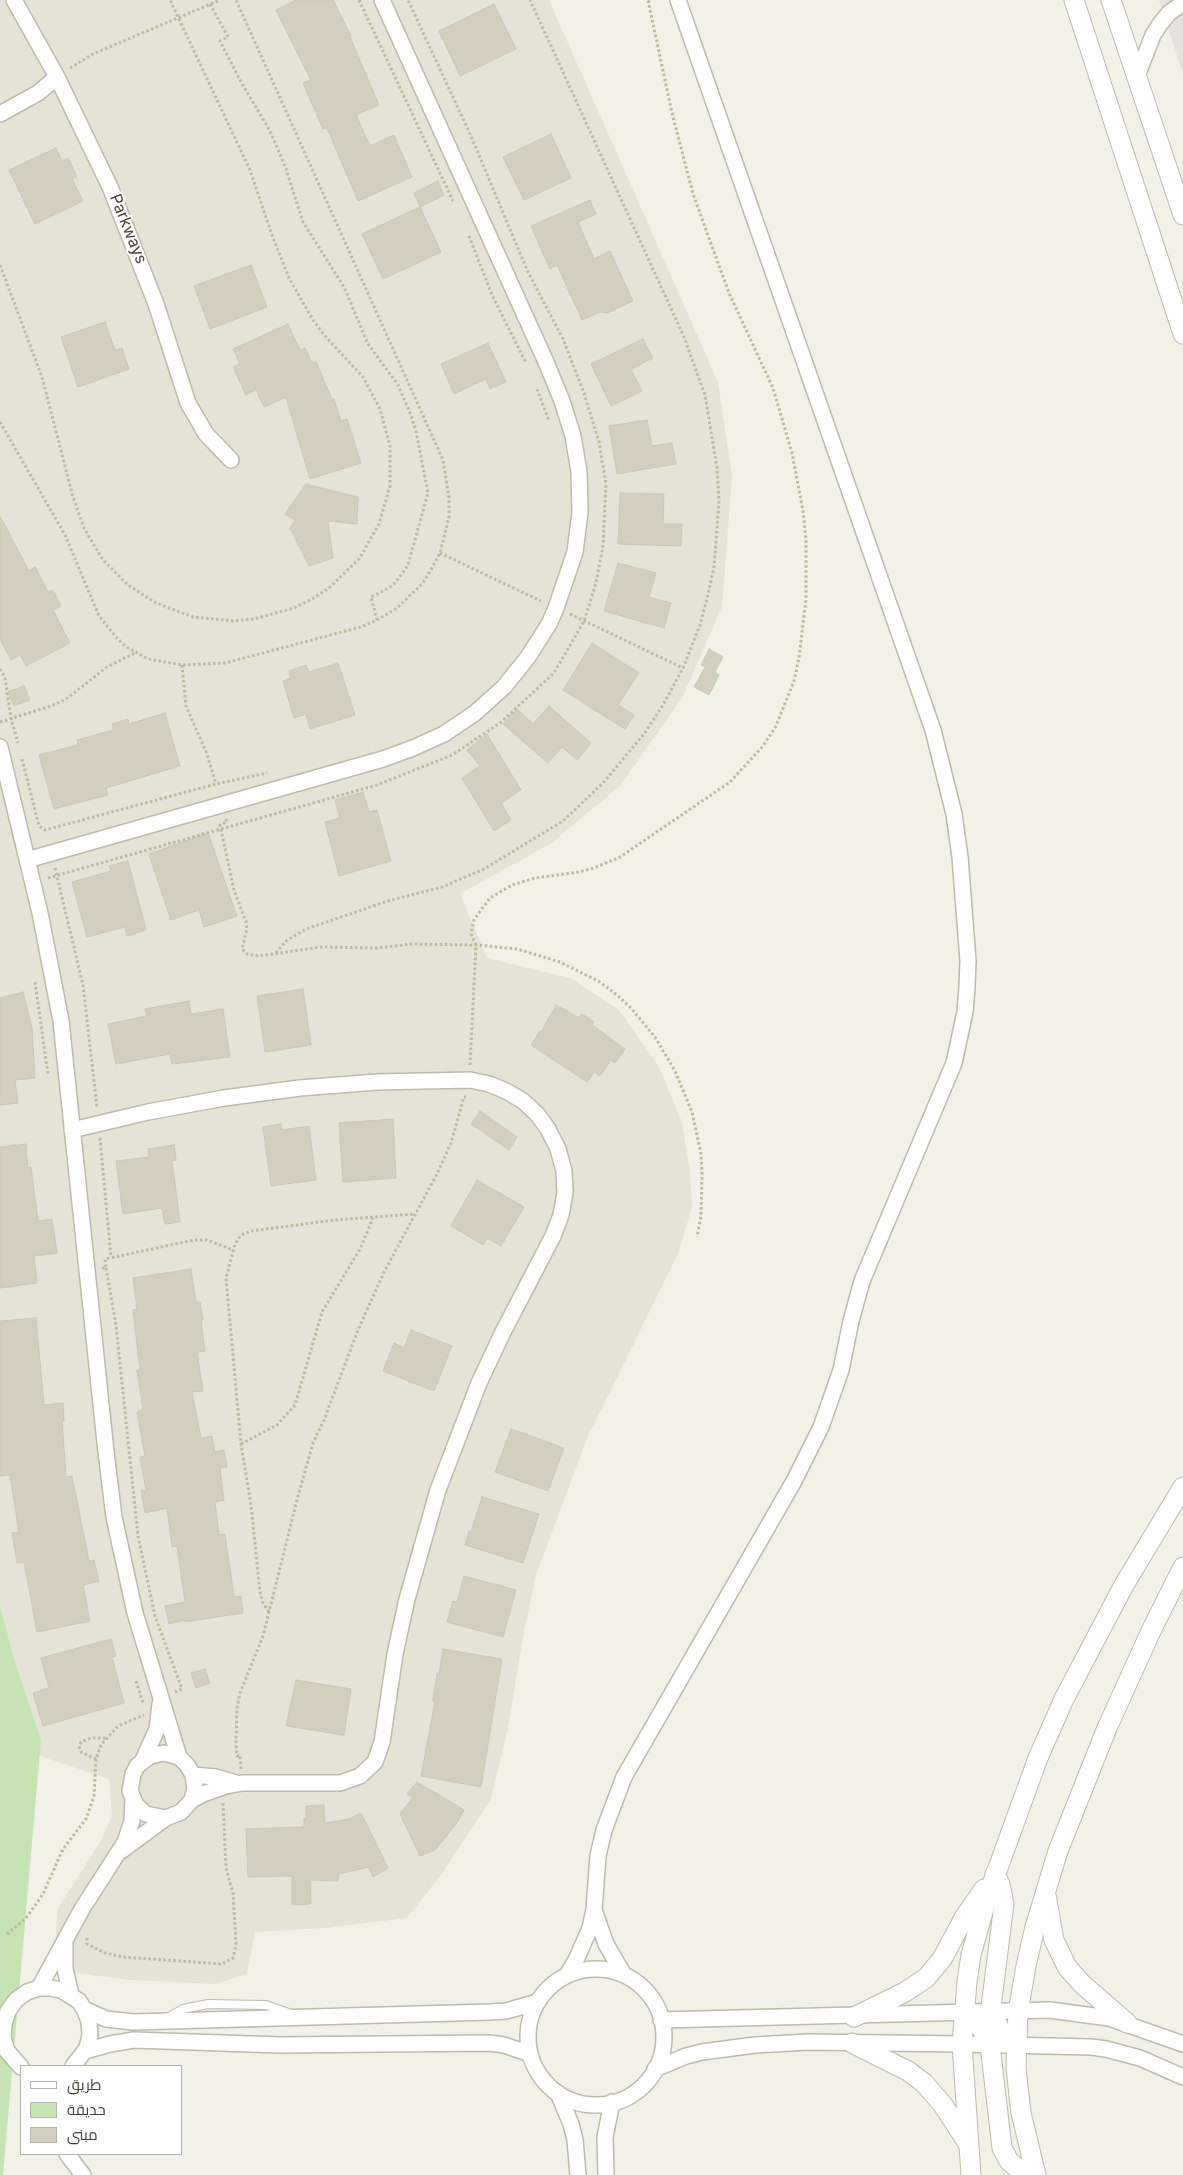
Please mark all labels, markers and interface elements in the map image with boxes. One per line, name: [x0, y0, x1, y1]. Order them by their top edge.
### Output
street label: Parkways: [105, 191, 151, 267]
legend: [20, 2065, 182, 2155]
text: طريق: [67, 2075, 101, 2094]
text: حديقة: [67, 2100, 106, 2119]
text: مبنى: [67, 2125, 98, 2144]

